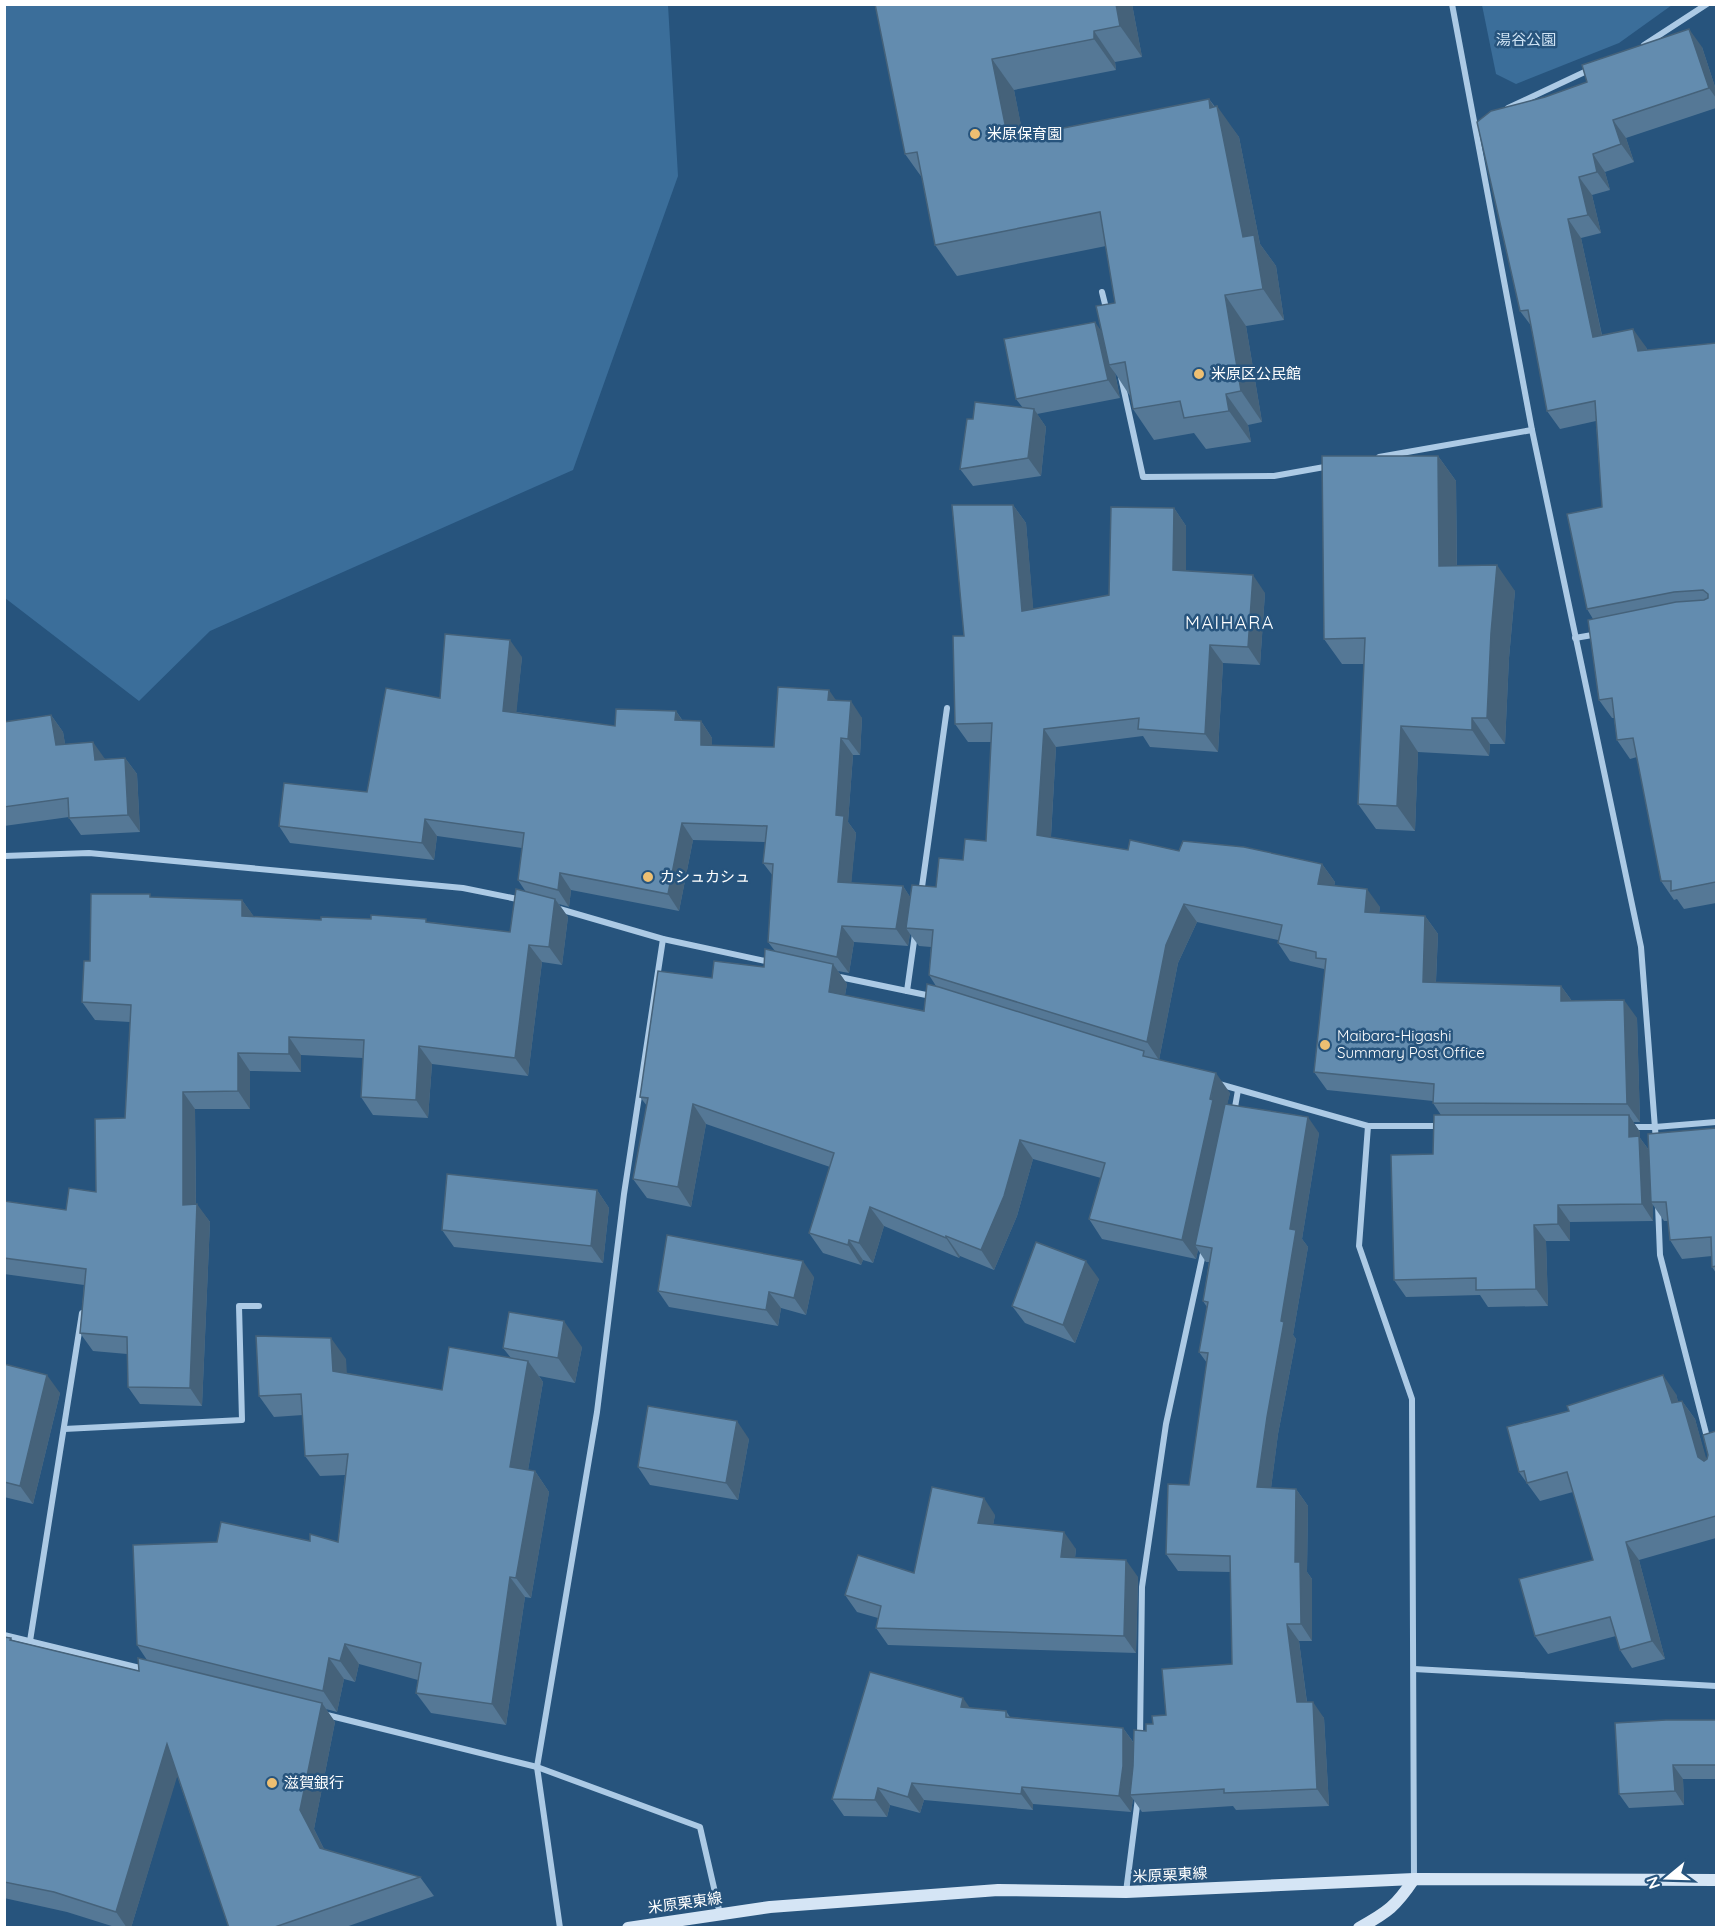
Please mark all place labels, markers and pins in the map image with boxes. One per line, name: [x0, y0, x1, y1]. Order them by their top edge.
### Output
place label: 米原保育園: [987, 124, 1062, 143]
marker: 米原保育園: [968, 127, 982, 141]
place label: 米原区公民館: [1211, 364, 1301, 383]
marker: 米原区公民館: [1192, 367, 1206, 381]
place label: カシュカシュ: [660, 867, 750, 886]
marker: カシュカシュ: [641, 870, 655, 884]
place label: Maibara-Higashi Summary Post Office: [1337, 1026, 1485, 1062]
marker: Maibara-Higashi Summary Post Office: [1318, 1038, 1332, 1052]
place label: 滋賀銀行: [284, 1773, 344, 1792]
marker: 滋賀銀行: [265, 1776, 279, 1790]

